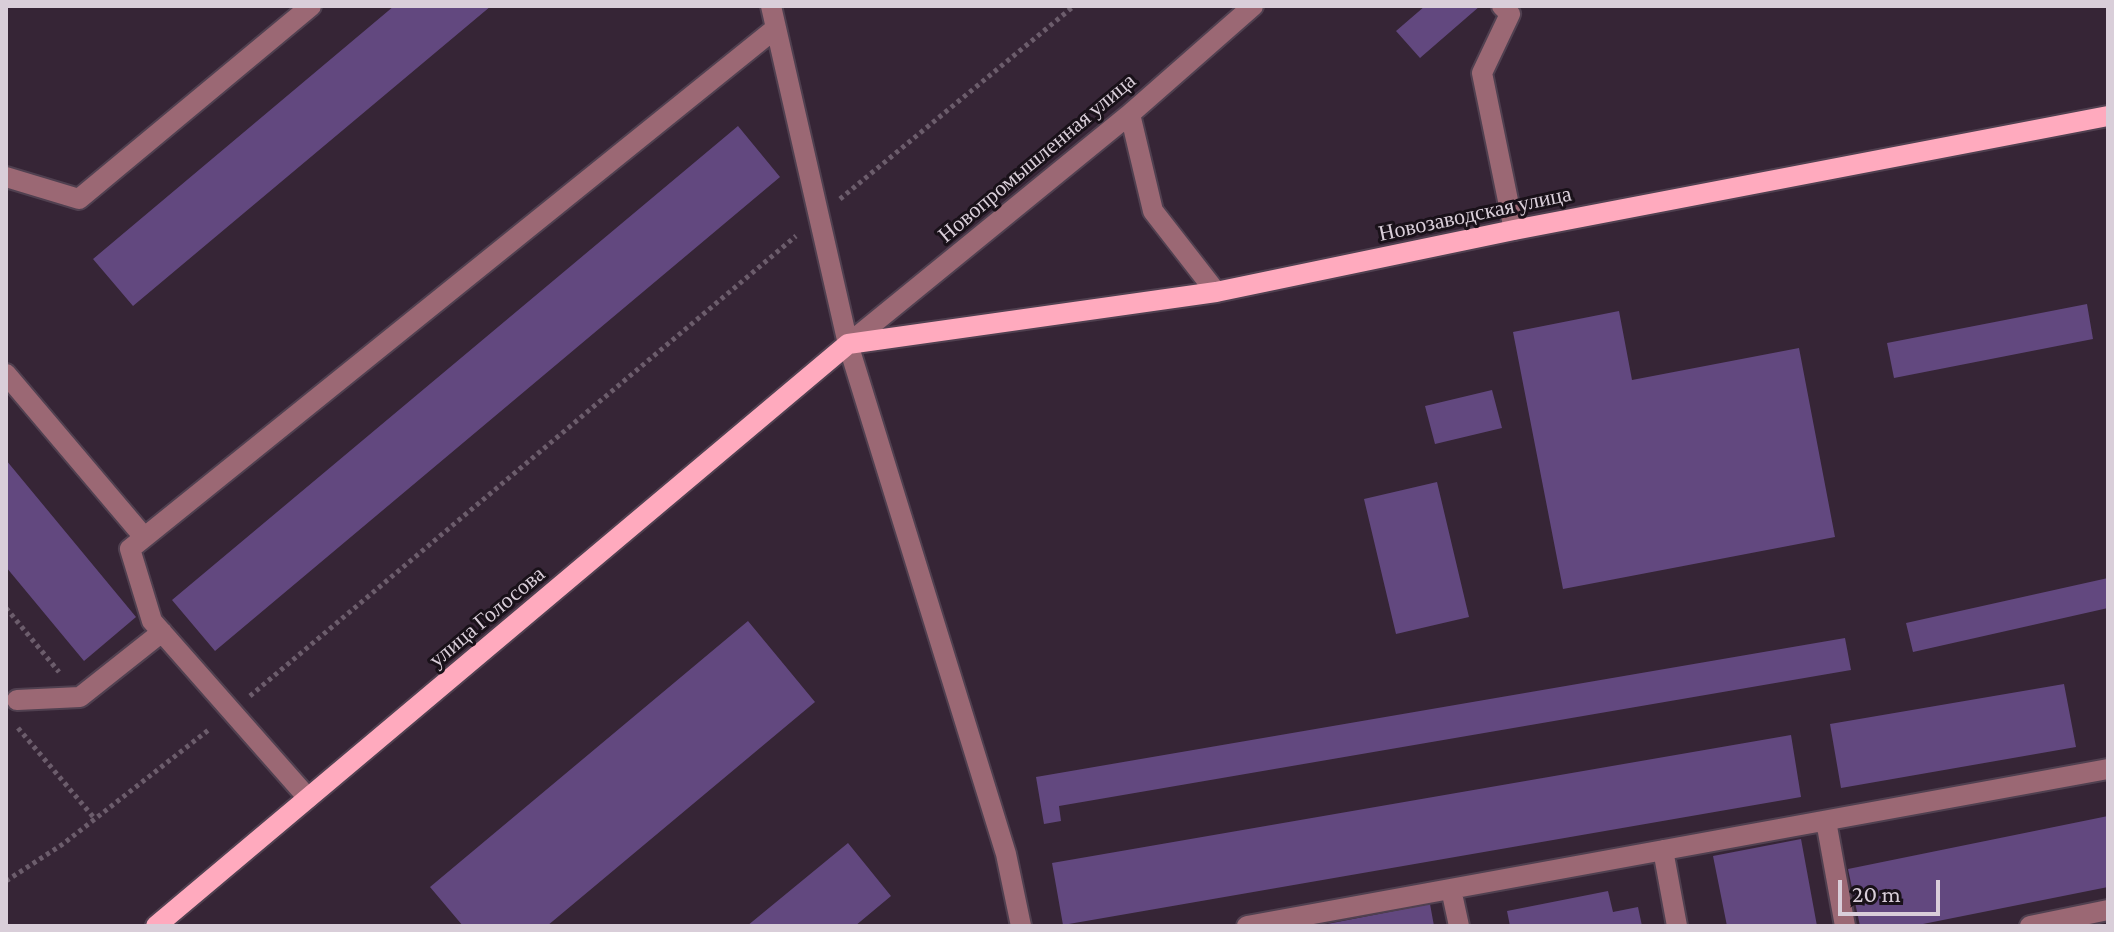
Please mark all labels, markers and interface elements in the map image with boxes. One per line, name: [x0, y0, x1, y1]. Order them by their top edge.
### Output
street label: Новопромышленная улица: [933, 68, 1141, 248]
street label: Новозаводская улица: [1376, 181, 1574, 247]
street label: улица Голосова: [424, 561, 550, 673]
scale bar: [1842, 864, 1944, 914]
text: 20 m: [1852, 880, 1901, 907]

